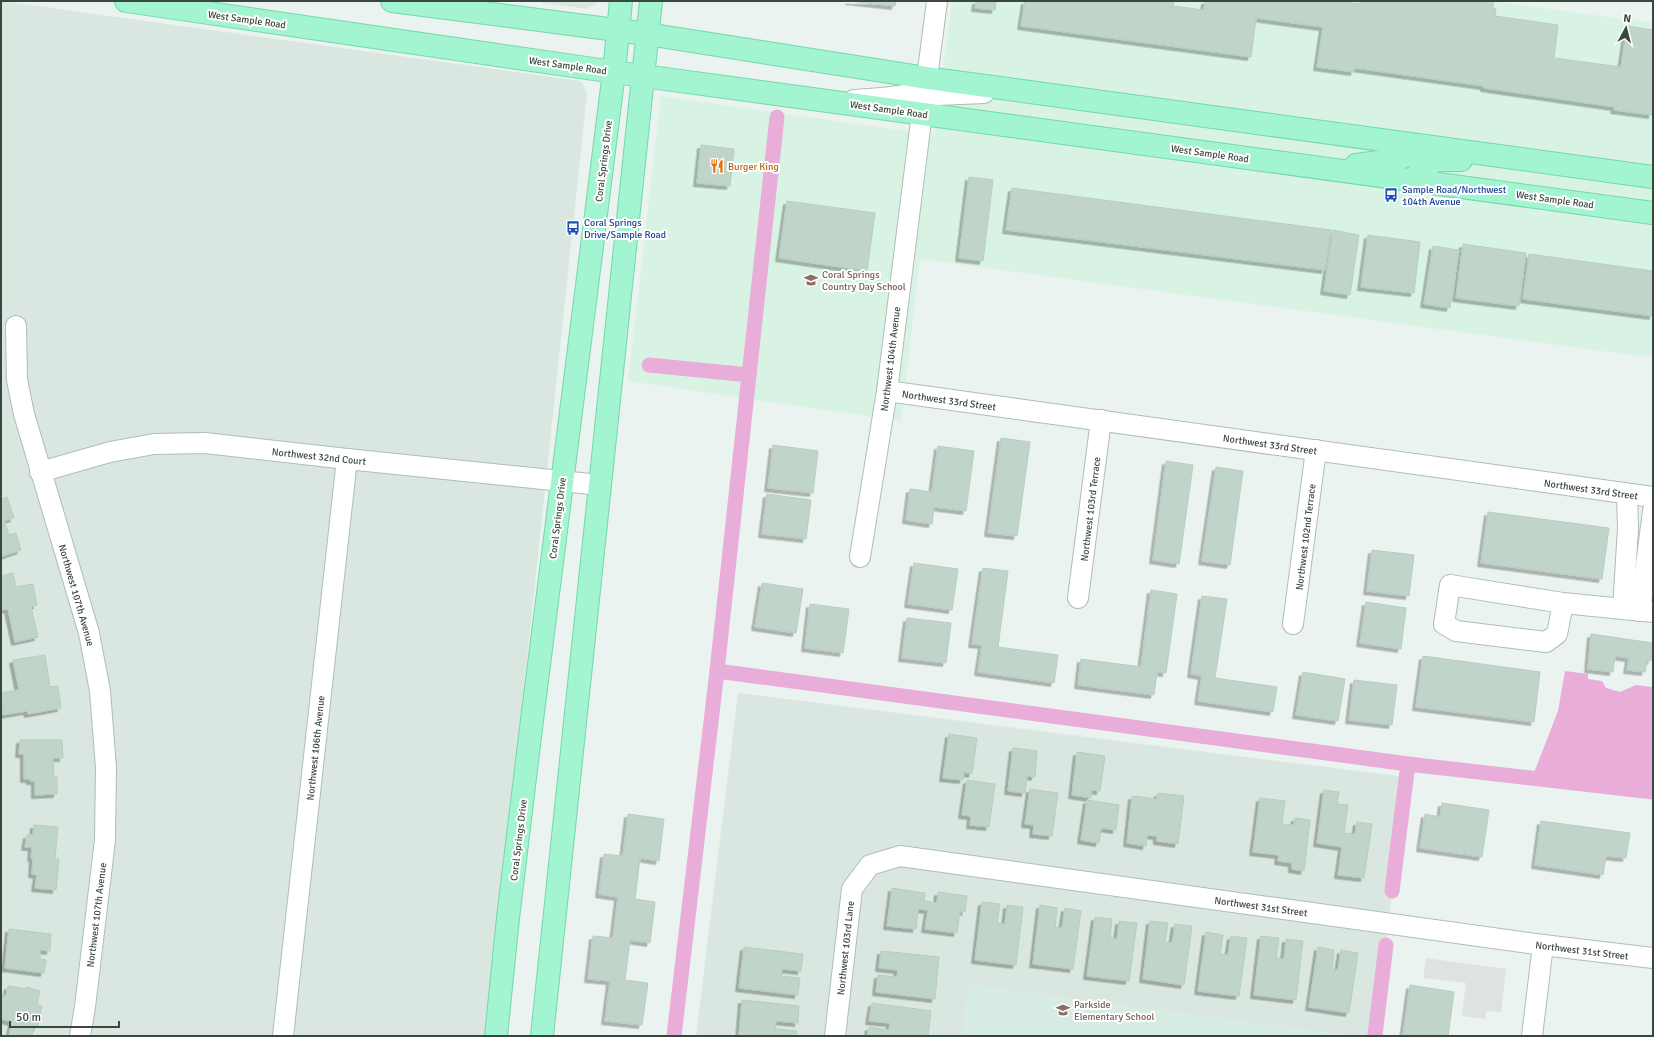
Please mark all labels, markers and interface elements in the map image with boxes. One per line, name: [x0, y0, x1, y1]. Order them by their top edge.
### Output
north arrow: [1606, 8, 1646, 48]
street label: West Sample Road: [207, 9, 287, 31]
text: N: [1623, 12, 1632, 25]
street label: West Sample Road: [528, 55, 608, 77]
street label: West Sample Road: [849, 99, 929, 121]
street label: Coral Springs Drive: [593, 120, 615, 203]
street label: West Sample Road: [1170, 143, 1250, 165]
restaurant icon: Burger King: [709, 158, 725, 174]
place label: Burger King: [728, 161, 779, 173]
place label: Sample Road/Northwest 104th Avenue: [1402, 184, 1507, 208]
bus stop icon: Sample Road/Northwest 104th Avenue: [1383, 187, 1399, 203]
street label: West Sample Road: [1515, 189, 1595, 211]
place label: Coral Springs Drive/Sample Road: [584, 217, 666, 241]
bus stop icon: Coral Springs Drive/Sample Road: [565, 220, 581, 236]
place label: Coral Springs Country Day School: [822, 269, 906, 293]
school or university icon: Coral Springs Country Day School: [803, 272, 819, 288]
street label: Northwest 104th Avenue: [879, 306, 903, 412]
street label: Northwest 33rd Street: [901, 388, 997, 414]
street label: Northwest 33rd Street: [1222, 432, 1318, 458]
street label: Northwest 32nd Court: [271, 446, 367, 468]
street label: Northwest 103rd Terrace: [1079, 456, 1103, 562]
street label: Coral Springs Drive: [547, 477, 569, 560]
street label: Northwest 33rd Street: [1543, 477, 1639, 503]
street label: Northwest 102nd Terrace: [1294, 483, 1318, 591]
street label: Northwest 107th Avenue: [56, 543, 96, 648]
street label: Northwest 106th Avenue: [305, 695, 327, 801]
street label: Coral Springs Drive: [508, 799, 530, 882]
street label: Northwest 107th Avenue: [85, 862, 109, 968]
street label: Northwest 31st Street: [1214, 895, 1309, 920]
street label: Northwest 103rd Lane: [835, 900, 857, 996]
street label: Northwest 31st Street: [1535, 939, 1630, 963]
place label: Parkside Elementary School: [1074, 999, 1154, 1023]
school or university icon: Parkside Elementary School: [1055, 1002, 1071, 1018]
scale bar: [10, 1003, 119, 1029]
text: 50 m: [16, 1010, 41, 1025]

